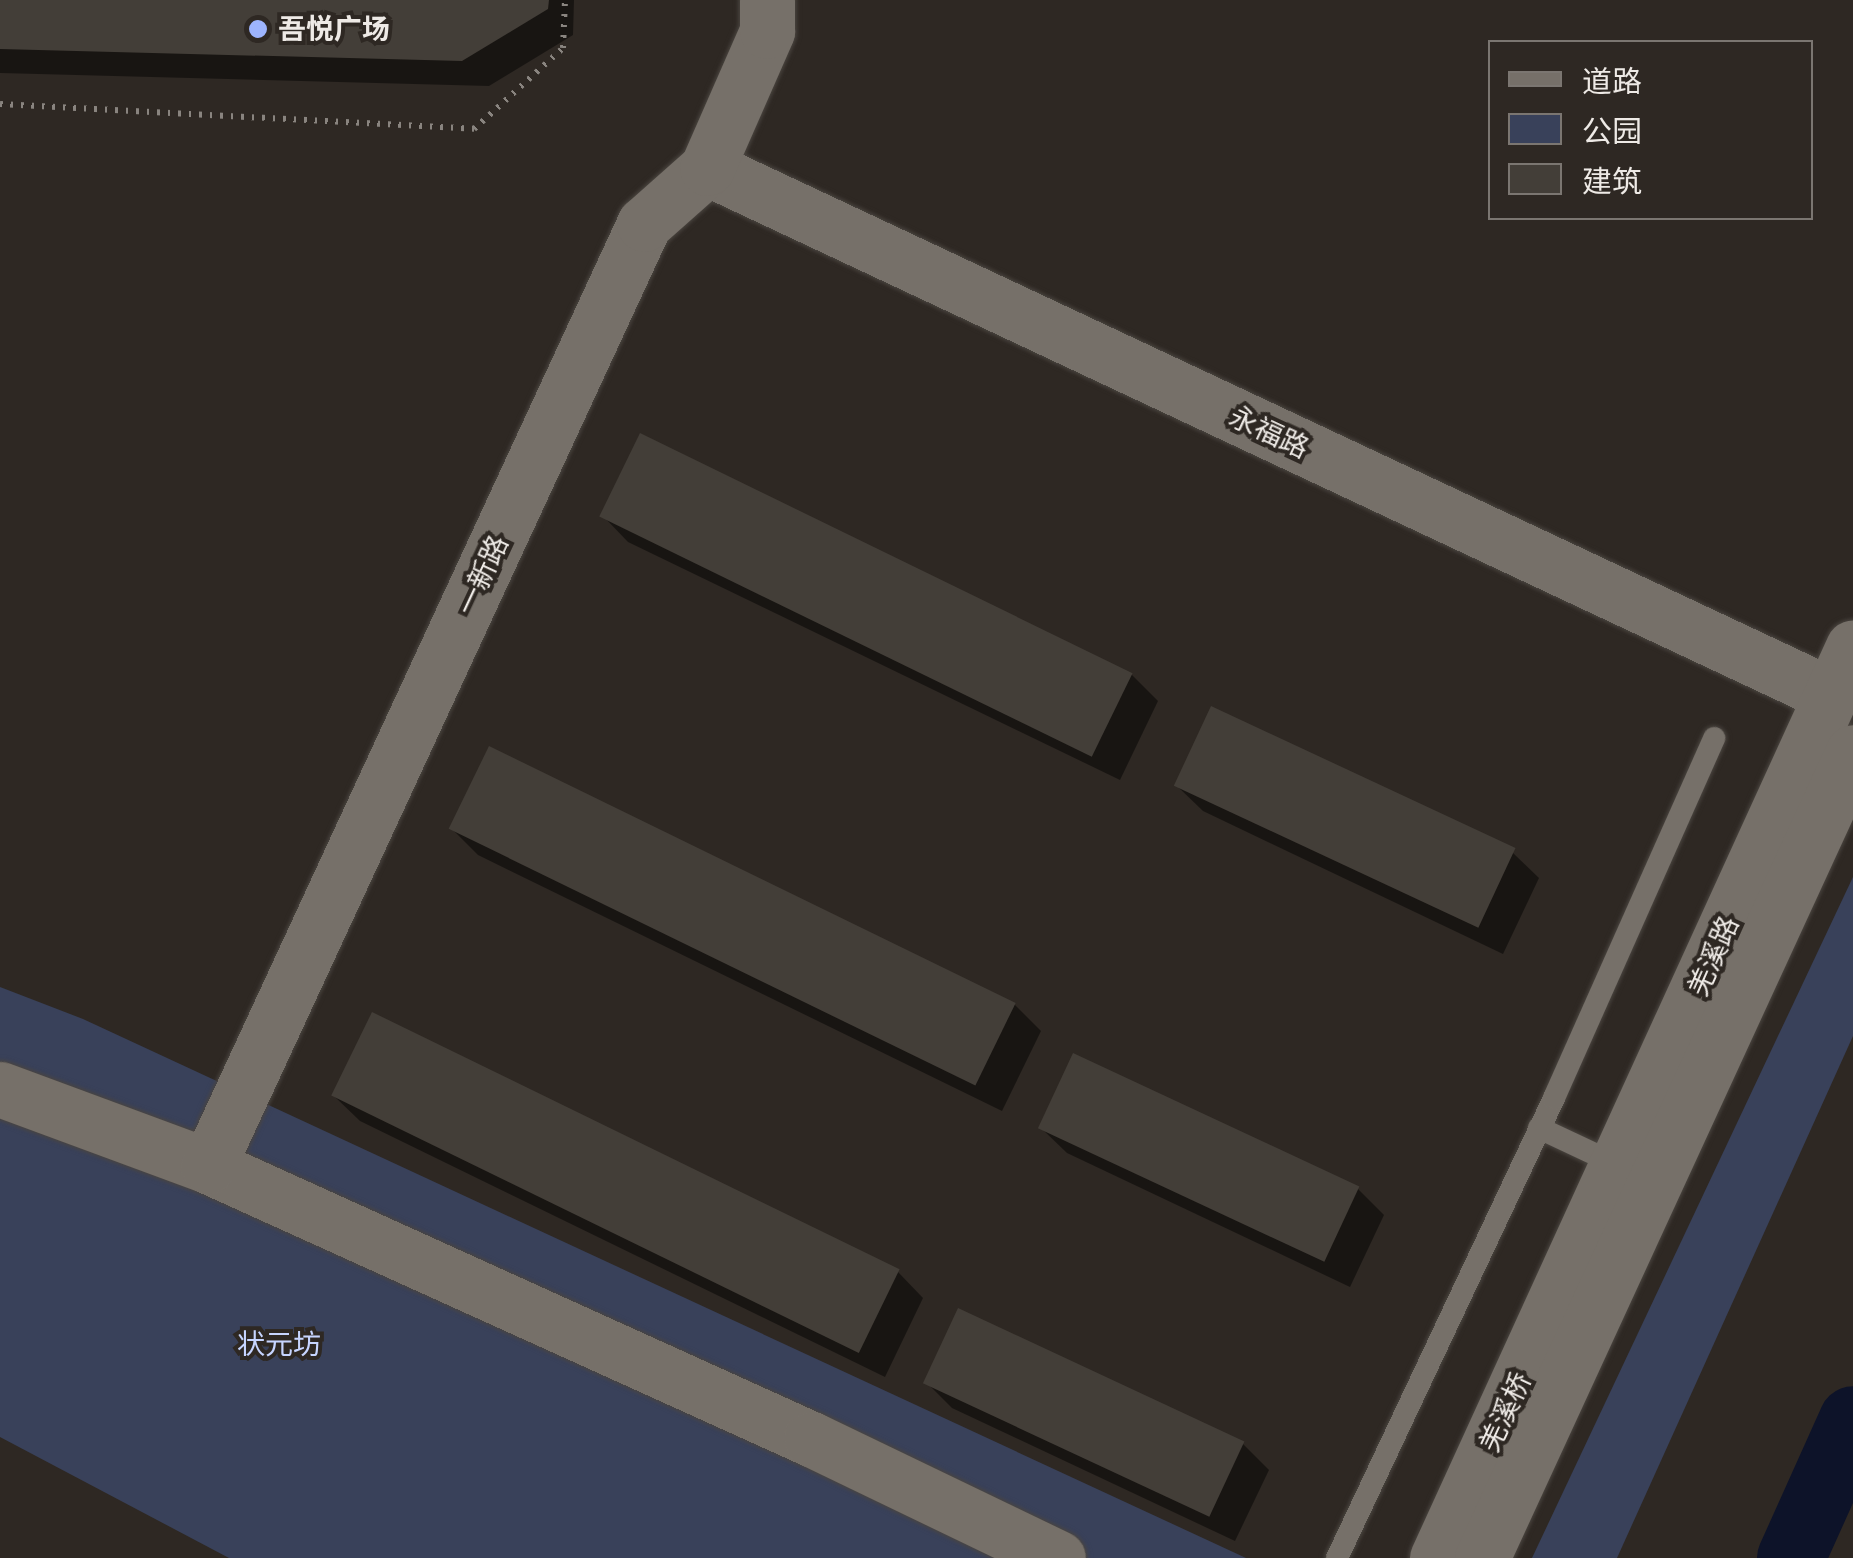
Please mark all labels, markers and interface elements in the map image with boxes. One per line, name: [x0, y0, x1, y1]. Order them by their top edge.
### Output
place label: 吾悦广场: [278, 12, 390, 46]
marker: 吾悦广场: [247, 18, 269, 40]
legend: [1488, 40, 1813, 220]
text: 道路: [1582, 63, 1642, 99]
text: 公园: [1582, 113, 1642, 149]
text: 建筑: [1582, 163, 1642, 199]
street label: 永福路: [1224, 399, 1314, 465]
street label: 一新路: [449, 530, 515, 620]
street label: 羌溪路: [1681, 911, 1745, 1001]
park label: 状元坊: [237, 1327, 321, 1361]
street label: 羌溪桥: [1472, 1367, 1538, 1457]

